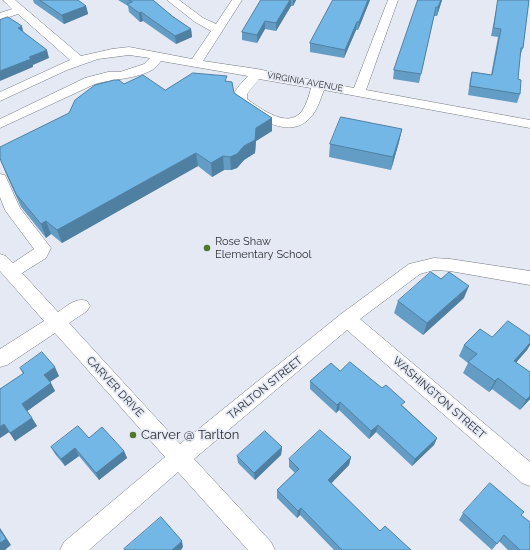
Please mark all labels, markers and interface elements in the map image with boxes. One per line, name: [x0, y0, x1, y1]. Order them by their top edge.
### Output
street label: VIRGINIA AVENUE: [266, 70, 344, 94]
place label: Rose Shaw Elementary School: [215, 235, 312, 261]
marker: Rose Shaw Elementary School: [202, 243, 212, 253]
street label: CARVER DRIVE: [84, 354, 146, 420]
street label: TARLTON STREET: [225, 354, 305, 422]
street label: WASHINGTON STREET: [390, 354, 488, 442]
place label: Carver @ Tarlton: [141, 427, 239, 443]
marker: Carver @ Tarlton: [128, 430, 138, 440]

